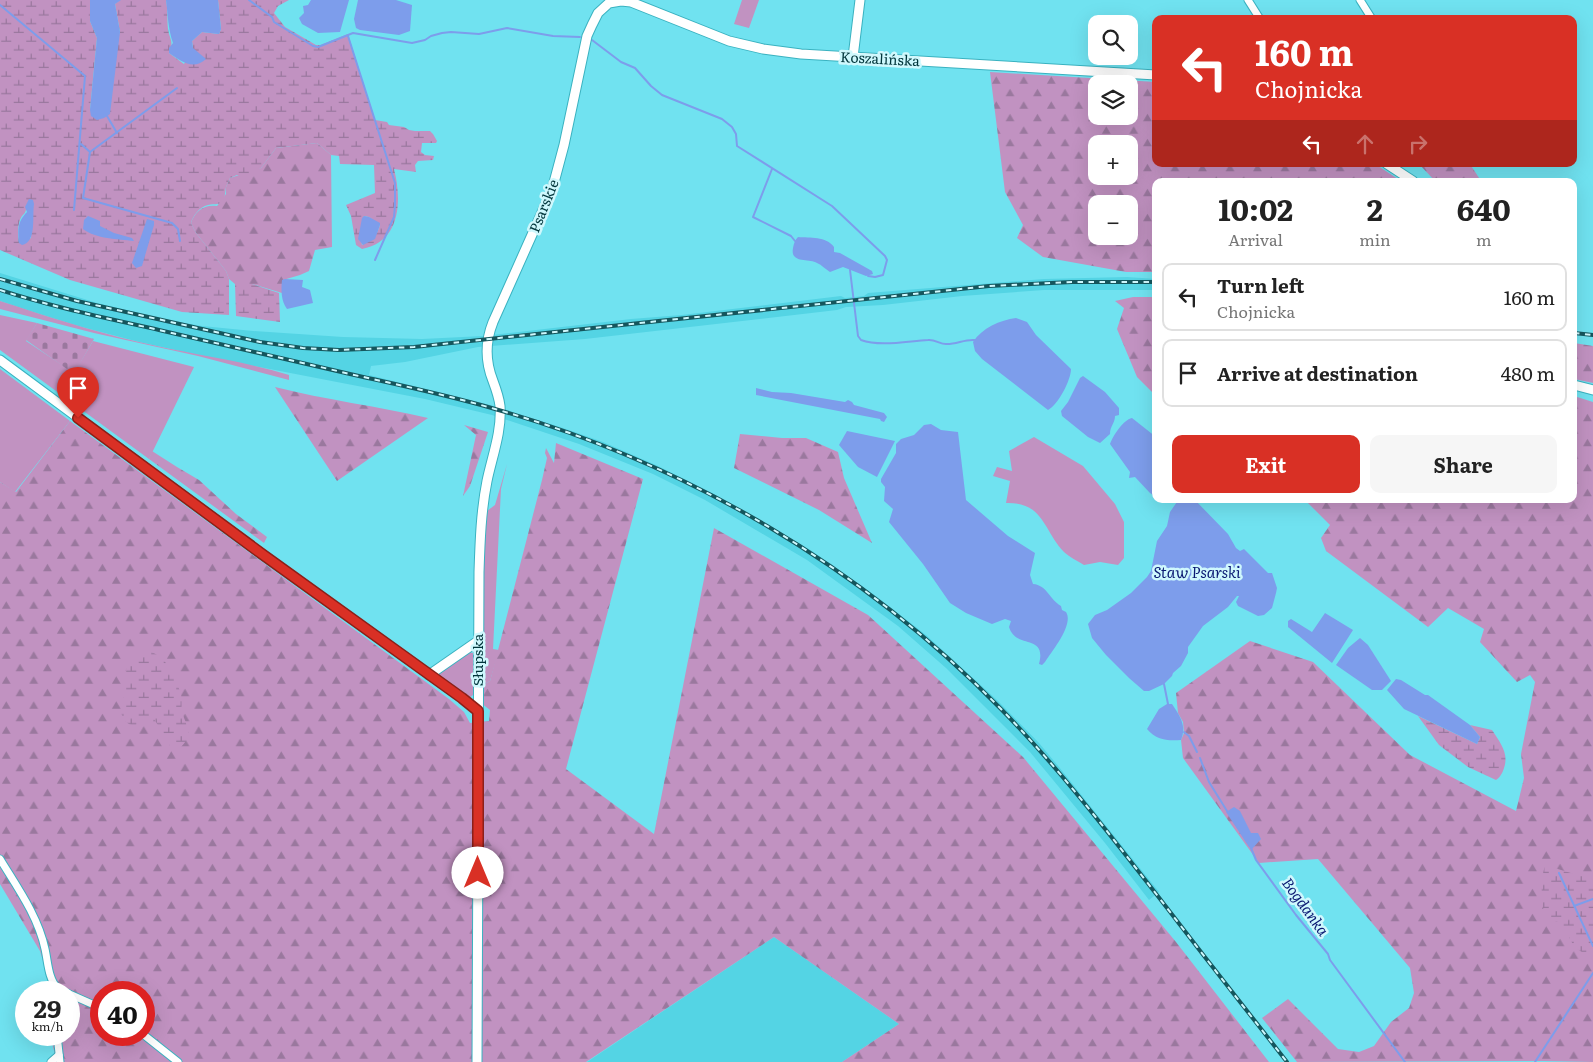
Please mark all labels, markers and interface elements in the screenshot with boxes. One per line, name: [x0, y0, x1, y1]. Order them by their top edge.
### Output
map controls: [1088, 15, 1138, 245]
button: search: [1088, 15, 1138, 65]
text: 160 m: [1255, 25, 1353, 77]
icon: left: [1172, 35, 1237, 100]
street label: Koszalińska: [840, 46, 921, 70]
text: Chojnicka: [1255, 72, 1362, 105]
button: layers: [1088, 75, 1138, 125]
icon: left: [1298, 130, 1326, 158]
icon: ahead: [1351, 130, 1379, 158]
icon: right: [1404, 130, 1432, 158]
button: +: [1088, 135, 1138, 185]
street label: Psarskie: [523, 176, 563, 235]
text: 10:02: [1218, 186, 1293, 230]
text: 2: [1367, 186, 1383, 230]
text: 640: [1457, 186, 1511, 230]
button: −: [1088, 195, 1138, 245]
text: Arrival: [1228, 227, 1283, 251]
text: min: [1359, 227, 1391, 251]
text: m: [1476, 227, 1492, 251]
text: Turn left: [1217, 271, 1304, 299]
icon: left: [1174, 283, 1202, 311]
text: 160 m: [1504, 283, 1555, 311]
text: Chojnicka: [1217, 299, 1295, 323]
icon: arrive: [1174, 359, 1202, 387]
text: Arrive at destination: [1217, 359, 1418, 387]
text: 480 m: [1501, 359, 1555, 387]
pin: [57, 367, 99, 418]
icon: arrive: [64, 374, 92, 402]
button: Exit: [1172, 435, 1360, 493]
button: Share: [1370, 435, 1557, 493]
water label: Staw Psarski: [1154, 560, 1241, 583]
street label: Słupska: [467, 633, 487, 686]
position arrow: [451, 846, 503, 898]
water label: Bogdanka: [1277, 872, 1336, 940]
speed limit sign: 40: [90, 981, 155, 1046]
text: 29: [34, 989, 61, 1026]
text: km/h: [32, 1017, 63, 1035]

